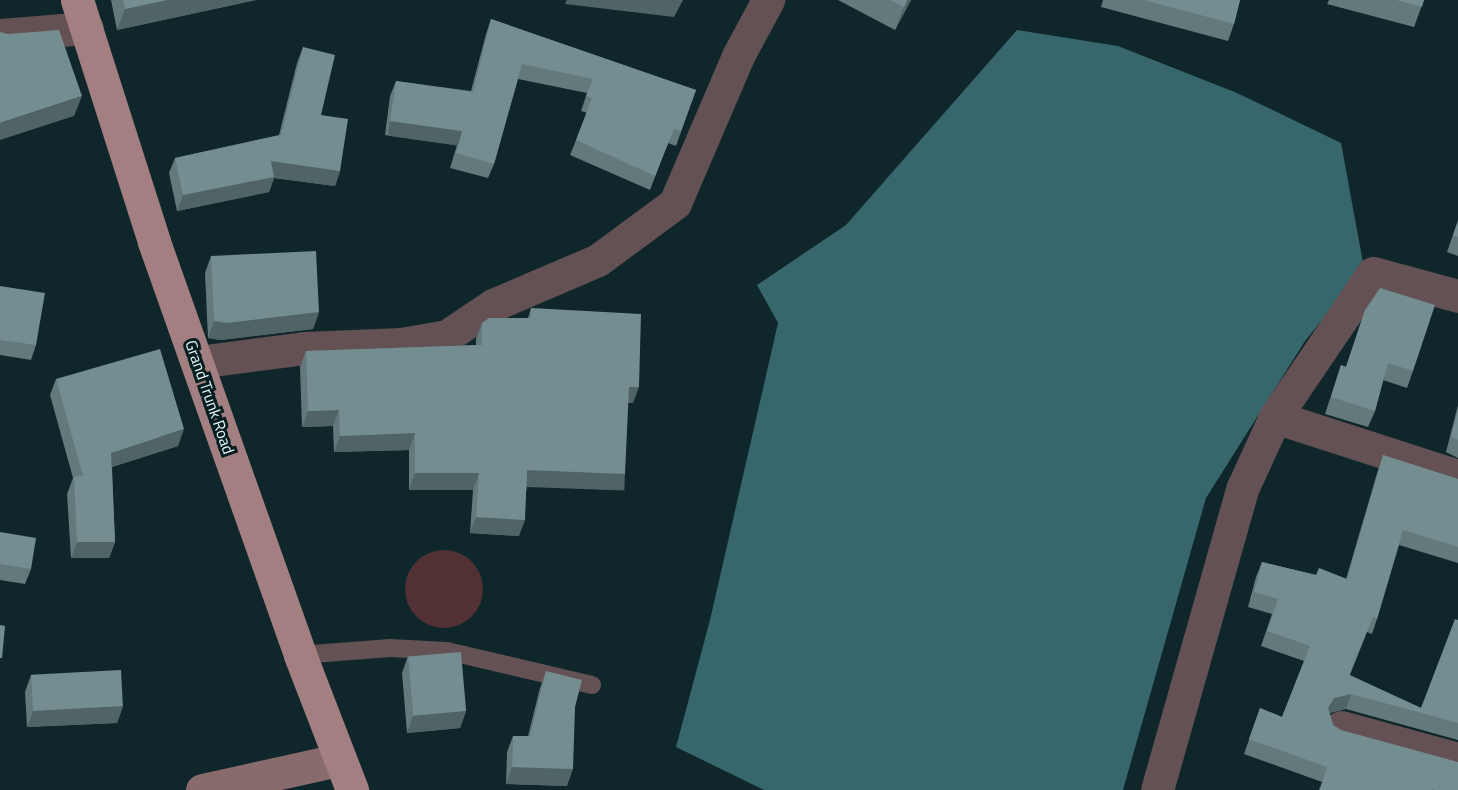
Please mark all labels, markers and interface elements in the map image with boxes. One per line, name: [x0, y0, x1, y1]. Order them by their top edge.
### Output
street label: Grand Trunk Road: [181, 337, 239, 457]

